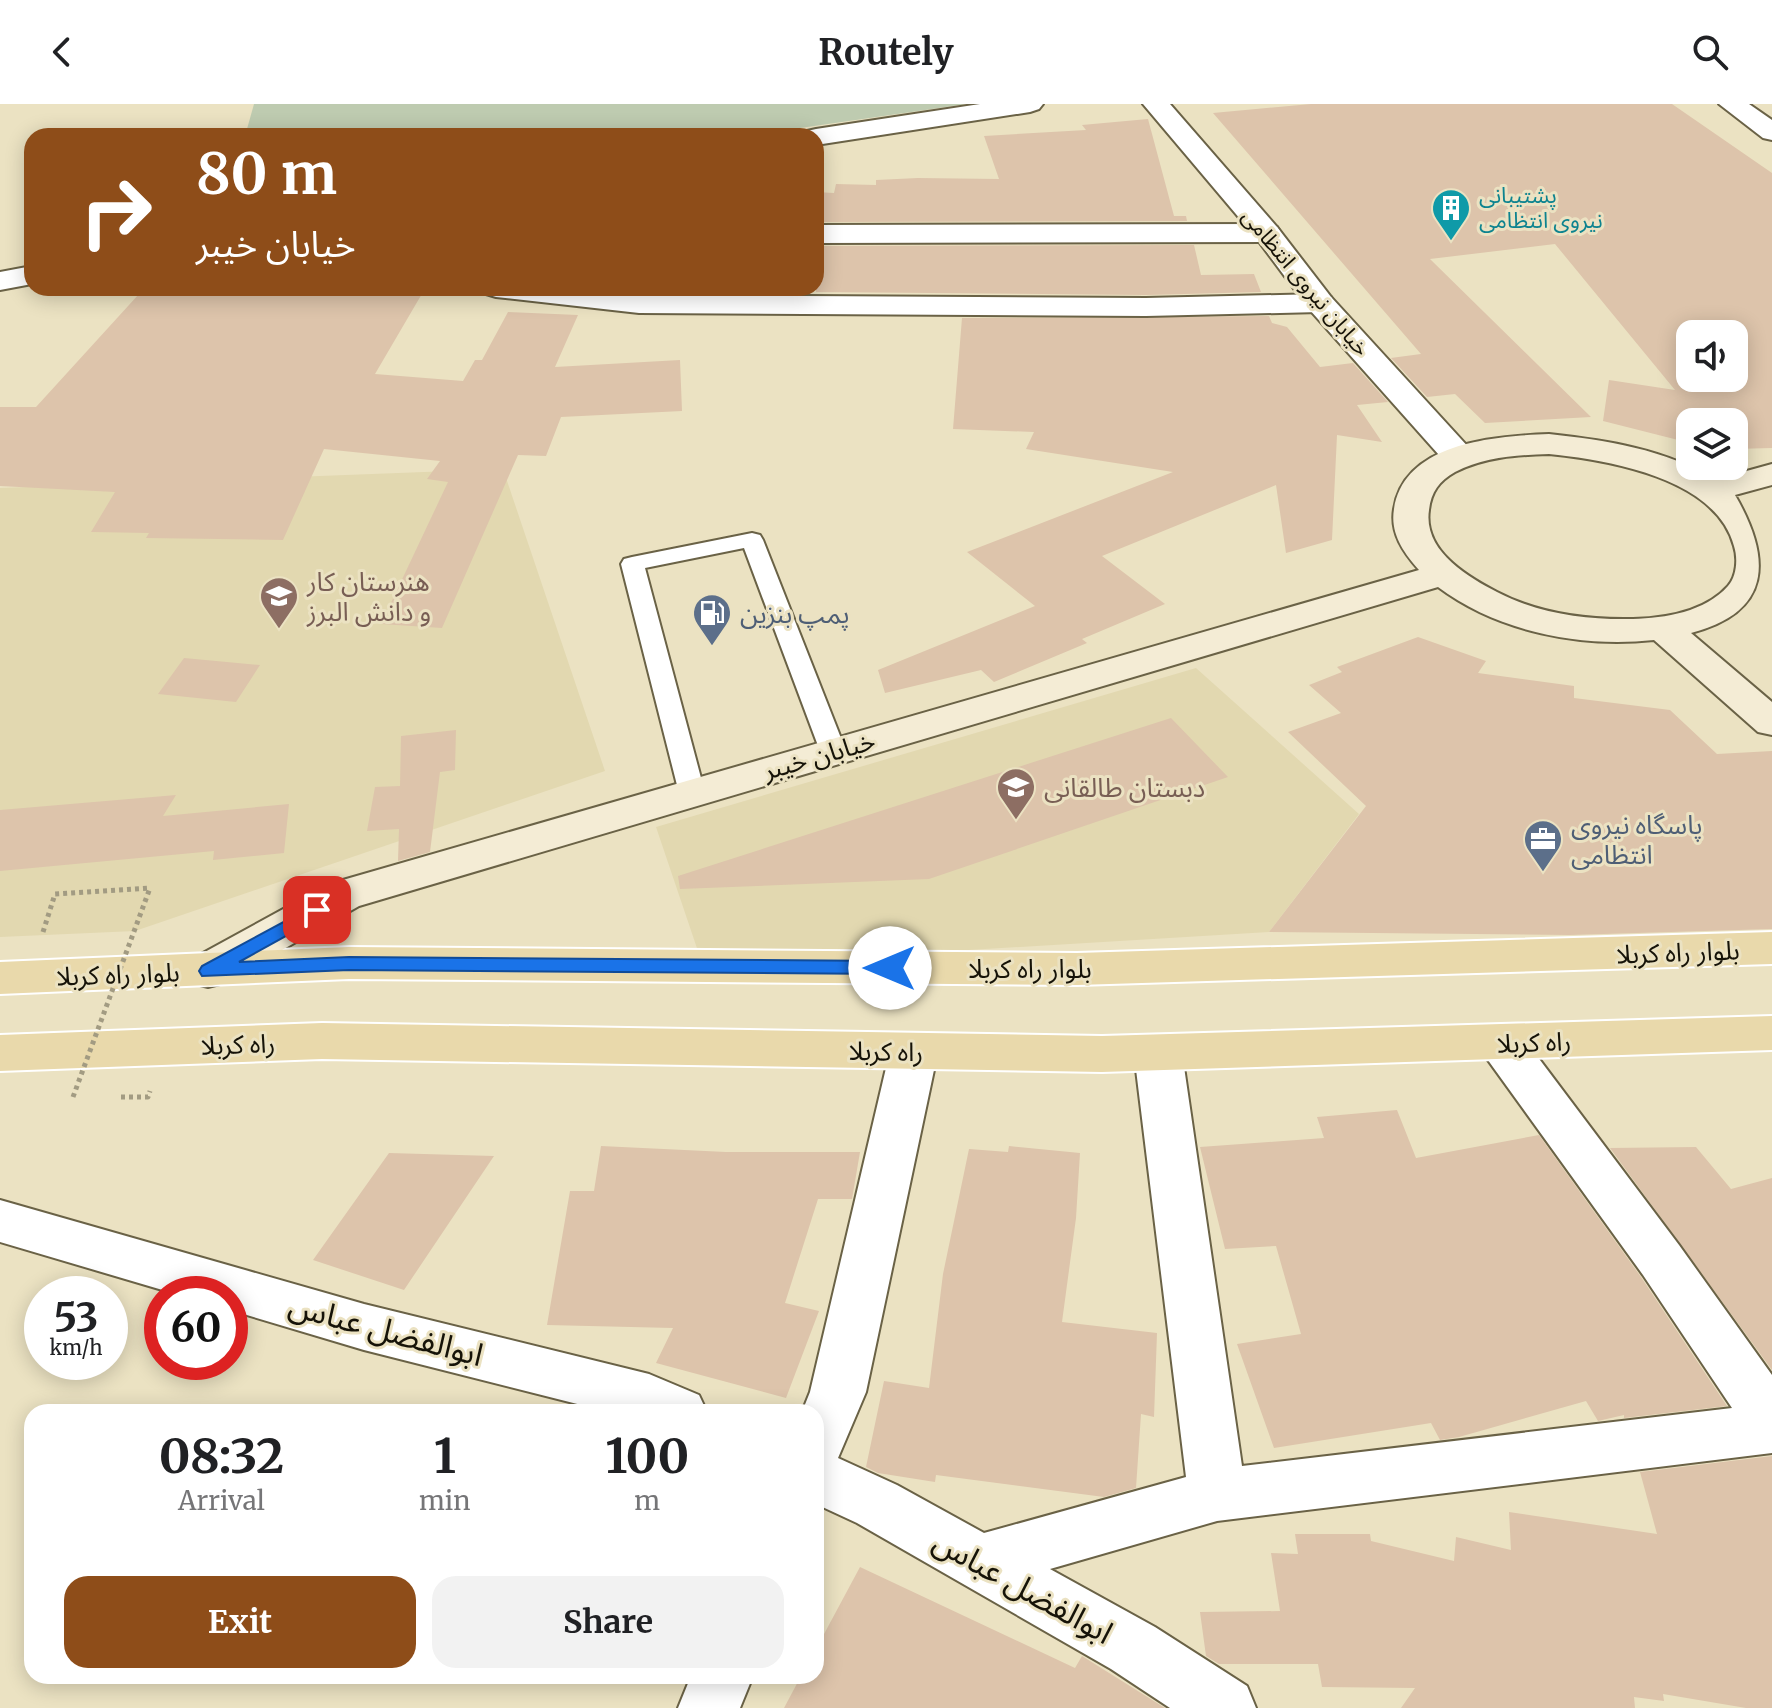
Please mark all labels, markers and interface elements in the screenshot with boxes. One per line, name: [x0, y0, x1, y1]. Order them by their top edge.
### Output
icon: back: [40, 30, 84, 74]
text: Routely: [818, 30, 954, 75]
icon: search: [1688, 30, 1732, 74]
text: 80 m: [196, 139, 337, 209]
icon: right: [64, 160, 168, 264]
place label: پشتیبانی نیروی انتظامی: [1479, 181, 1603, 234]
building icon: پشتیبانی نیروی انتظامی: [1430, 187, 1472, 242]
street label: خیابان نیروی انتظامی: [1236, 203, 1376, 361]
text: خیابان خیبر: [196, 222, 356, 267]
map controls: [1676, 320, 1748, 480]
button: sound: [1676, 320, 1748, 392]
button: layers: [1676, 408, 1748, 480]
place label: هنرستان کار و دانش البرز: [306, 565, 431, 628]
school or university icon: هنرستان کار و دانش البرز: [258, 575, 300, 630]
fuel station icon: پمپ بنزین: [691, 592, 733, 647]
place label: پمپ بنزین: [740, 597, 850, 631]
street label: خیابان خیبر: [758, 723, 879, 787]
school or university icon: دبستان طالقانی: [995, 766, 1037, 821]
place label: دبستان طالقانی: [1044, 771, 1205, 804]
place label: پاسگاه نیروی انتظامی: [1571, 808, 1703, 871]
office icon: پاسگاه نیروی انتظامی: [1522, 818, 1564, 873]
pin: [283, 876, 351, 944]
icon: arrive: [295, 888, 339, 932]
position arrow: [848, 926, 932, 1010]
street label: بلوار راه کربلا: [1616, 933, 1740, 971]
street label: بلوار راه کربلا: [968, 952, 1092, 985]
street label: بلوار راه کربلا: [56, 955, 180, 993]
street label: راه کربلا: [1496, 1024, 1572, 1060]
street label: راه کربلا: [200, 1026, 276, 1062]
street label: راه کربلا: [848, 1034, 924, 1068]
speed limit sign: 60: [144, 1276, 248, 1380]
street label: ابوالفضل عباس: [284, 1285, 488, 1375]
text: 53: [54, 1293, 98, 1343]
text: km/h: [50, 1335, 102, 1360]
text: 08:32: [159, 1426, 284, 1486]
text: 1: [434, 1426, 456, 1486]
text: 100: [605, 1426, 689, 1486]
text: Arrival: [178, 1484, 265, 1517]
text: min: [419, 1484, 471, 1517]
text: m: [634, 1484, 660, 1517]
street label: ابوالفضل عباس: [926, 1521, 1120, 1653]
button: Exit: [64, 1576, 416, 1668]
button: Share: [432, 1576, 784, 1668]

